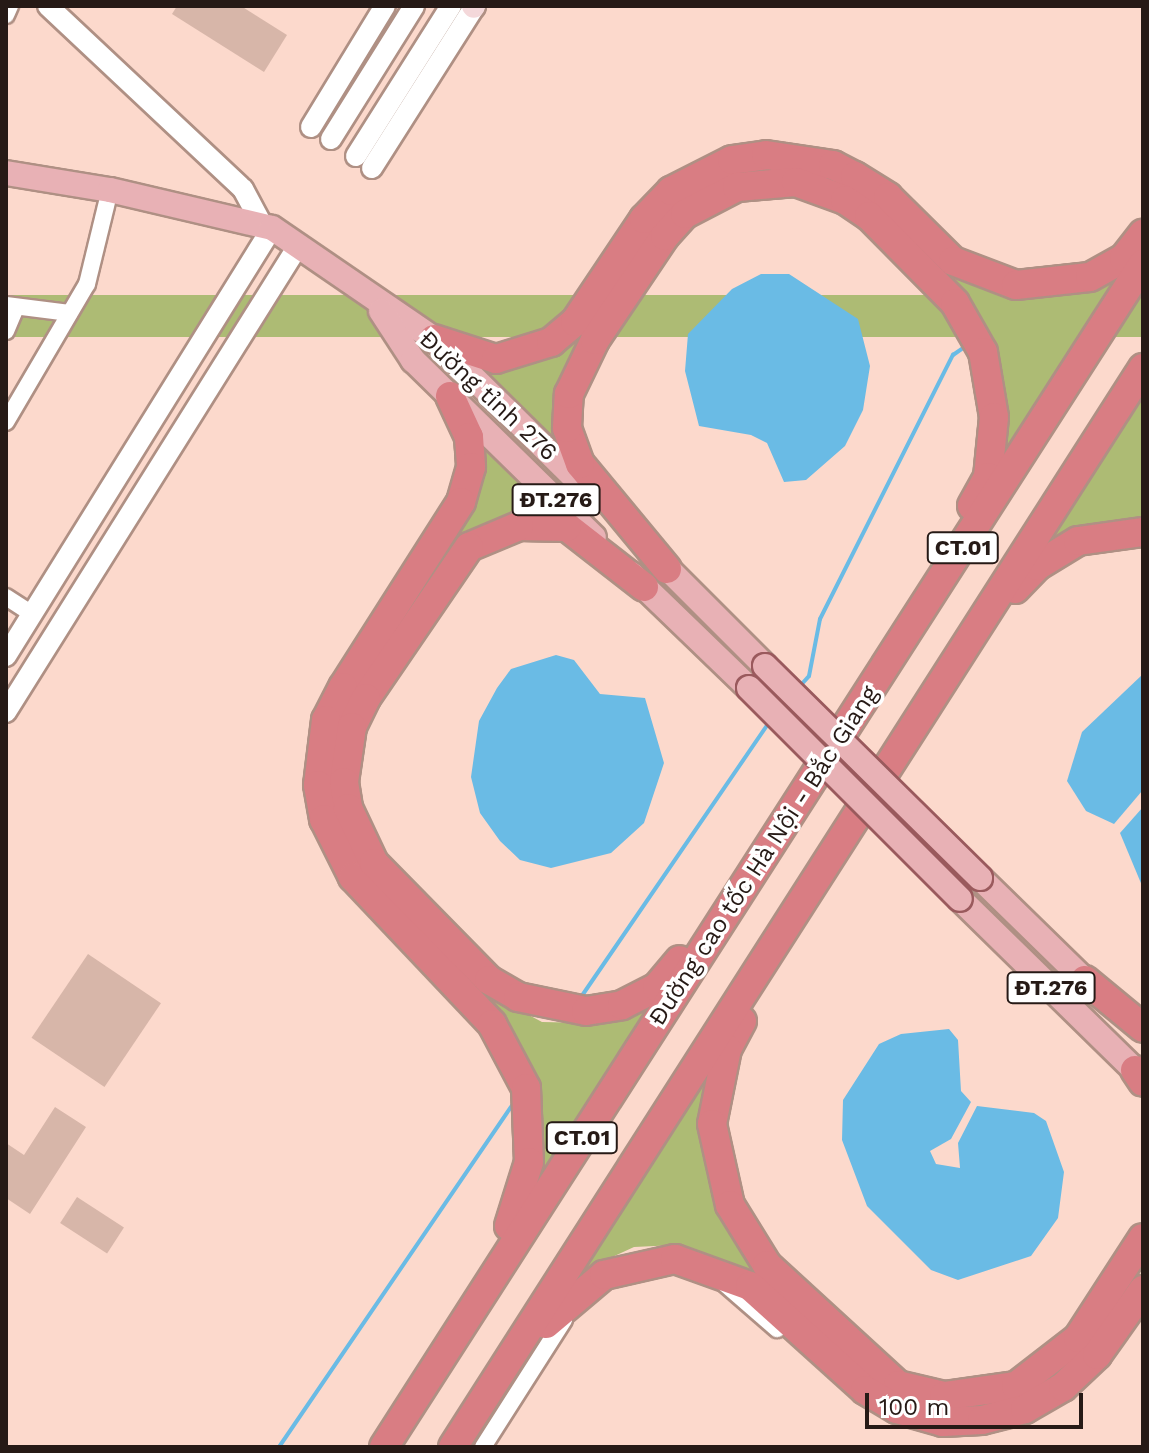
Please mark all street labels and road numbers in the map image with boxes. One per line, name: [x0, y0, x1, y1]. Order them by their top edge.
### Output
street label: Đường tỉnh 276: [413, 325, 563, 467]
road number: ĐT.276: [510, 482, 602, 518]
road number: CT.01: [925, 530, 1001, 566]
street label: Đường cao tốc Hà Nội - Bắc Giang: [643, 680, 885, 1032]
road number: ĐT.276: [1005, 970, 1097, 1006]
road number: CT.01: [544, 1120, 620, 1156]

